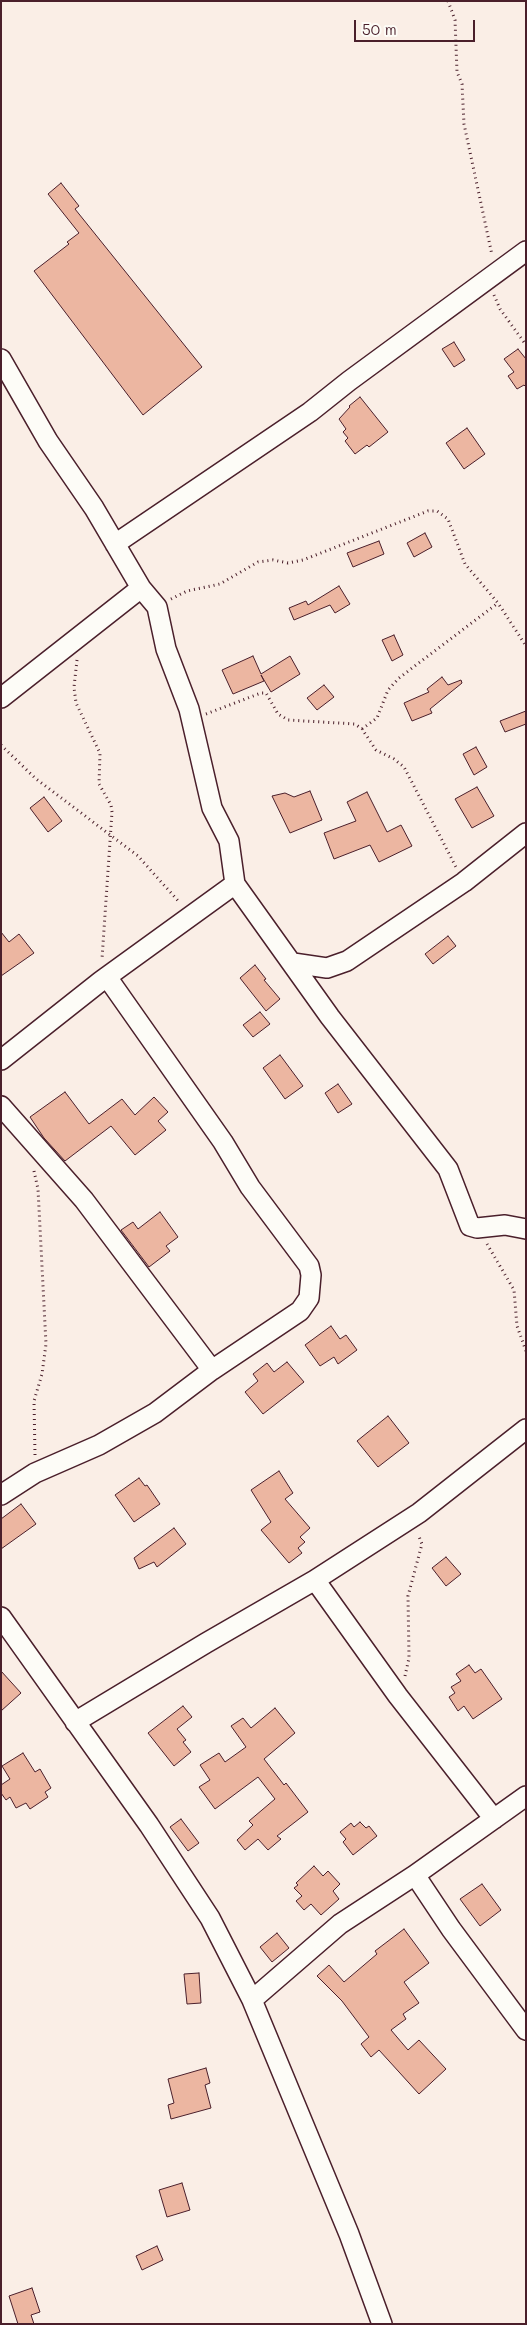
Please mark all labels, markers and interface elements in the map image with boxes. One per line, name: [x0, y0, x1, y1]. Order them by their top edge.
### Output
scale bar: [357, 10, 478, 42]
text: 50 m: [362, 19, 397, 39]

